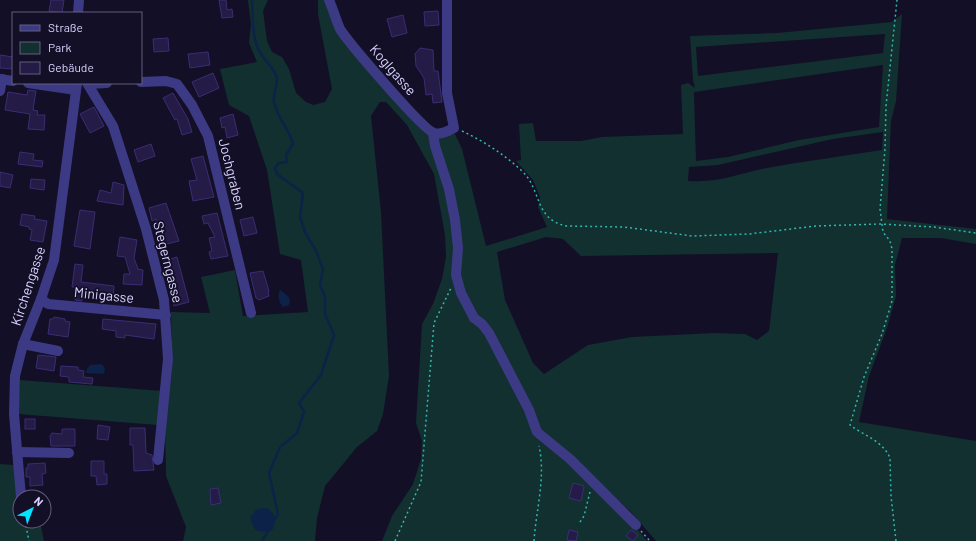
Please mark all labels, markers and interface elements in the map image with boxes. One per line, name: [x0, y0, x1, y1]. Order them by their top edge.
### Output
legend: [12, 12, 142, 84]
text: Straße: [48, 20, 83, 34]
text: Park: [48, 40, 72, 54]
street label: Koglgasse: [367, 41, 420, 99]
text: Gebäude: [48, 60, 94, 74]
street label: Jochgraben: [215, 136, 250, 211]
street label: Stegerngasse: [150, 219, 187, 304]
street label: Kirchengasse: [7, 244, 48, 328]
street label: Minigasse: [73, 283, 135, 306]
north arrow: [12, 489, 52, 529]
text: N: [32, 494, 46, 508]

